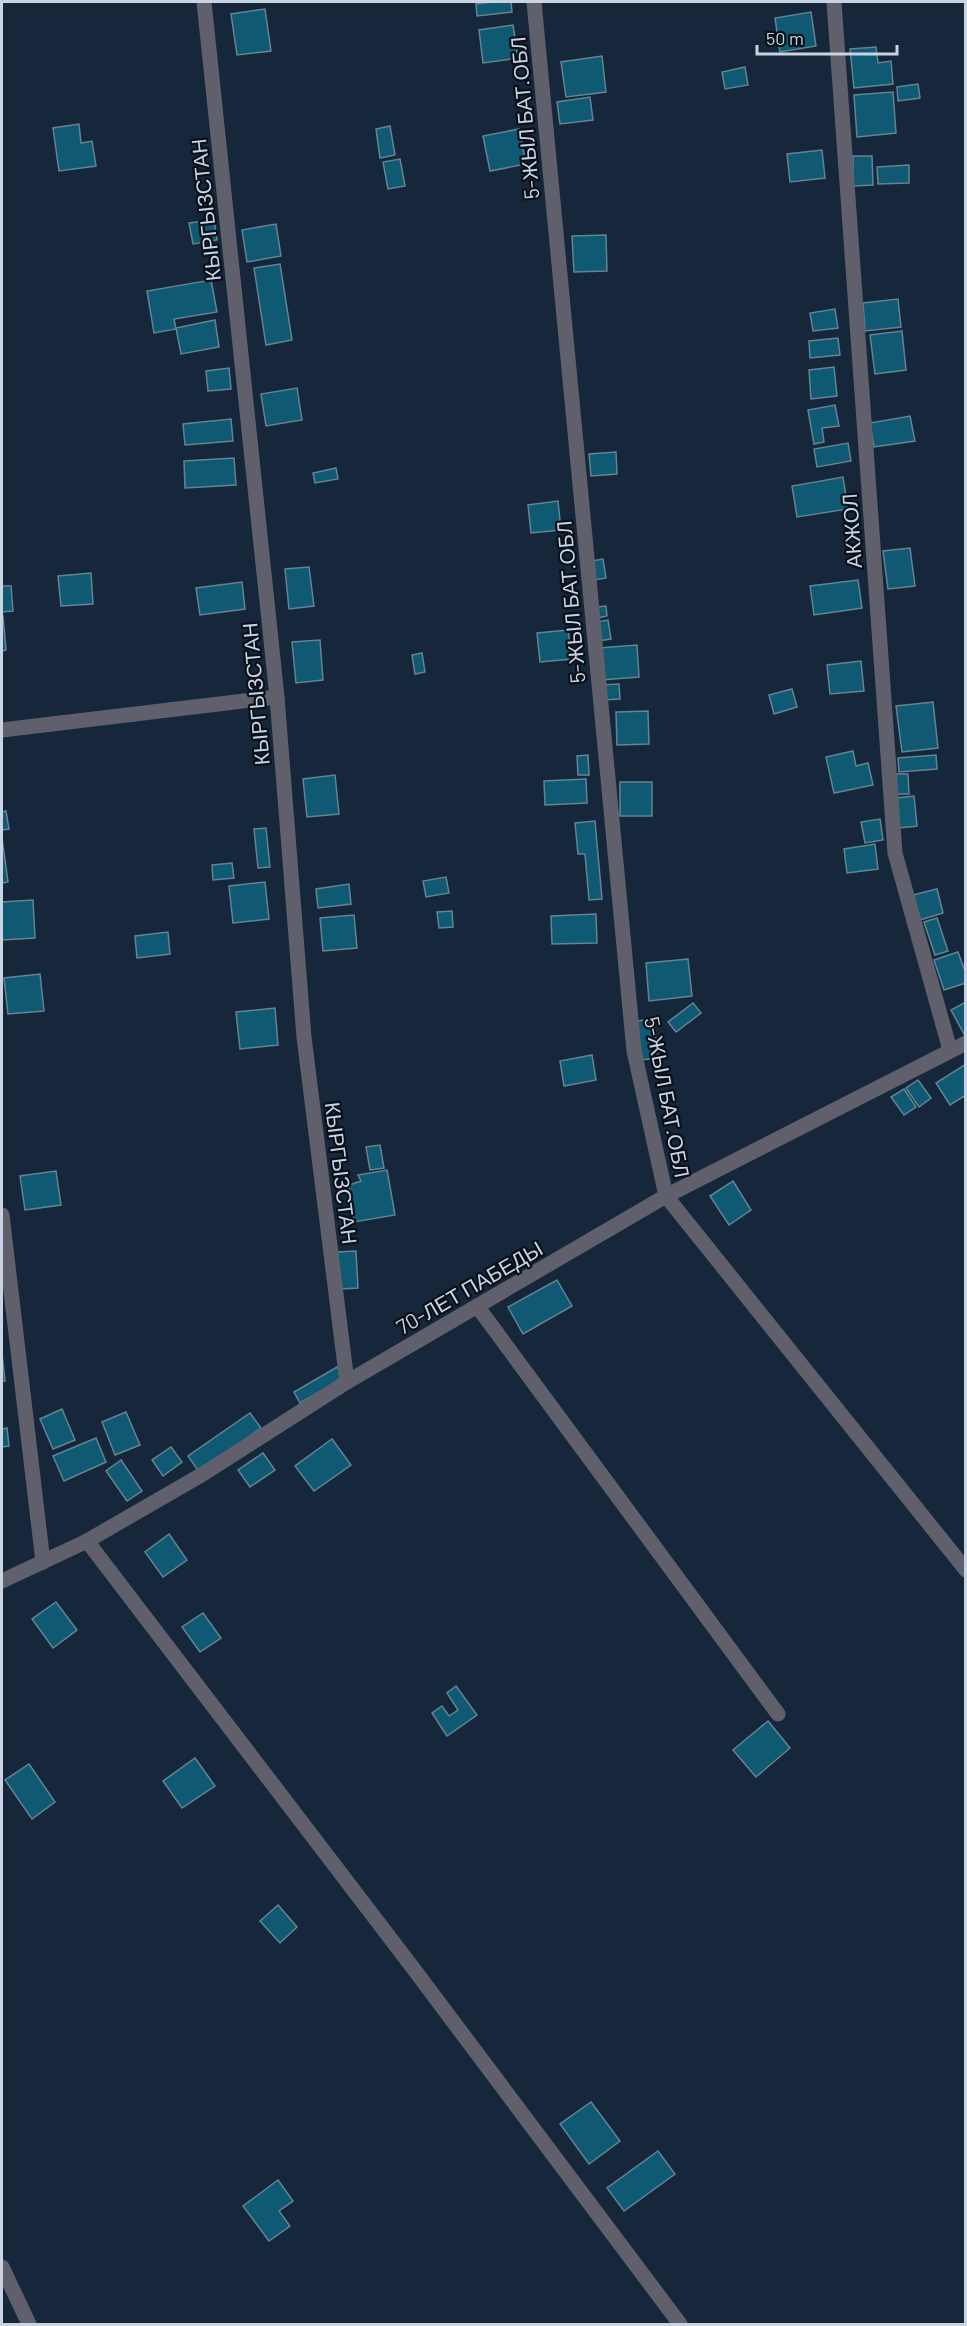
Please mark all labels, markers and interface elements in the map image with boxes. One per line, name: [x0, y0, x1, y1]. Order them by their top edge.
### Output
scale bar: [757, 18, 896, 56]
text: 50 m: [766, 27, 804, 49]
street label: 5-ЖЫЛ БАТ.ОБЛ: [504, 36, 544, 200]
street label: КЫРГЫЗСТАН: [185, 138, 225, 282]
street label: АКЖОЛ: [836, 493, 866, 569]
street label: 5-ЖЫЛ БАТ.ОБЛ: [550, 520, 590, 684]
street label: КЫРГЫЗСТАН: [236, 622, 274, 766]
street label: 5-ЖЫЛ БАТ.ОБЛ: [640, 1014, 696, 1180]
street label: КЫРГЫЗСТАН: [321, 1101, 363, 1245]
street label: 70-ЛЕТ ПАБЕДЫ: [391, 1235, 547, 1339]

